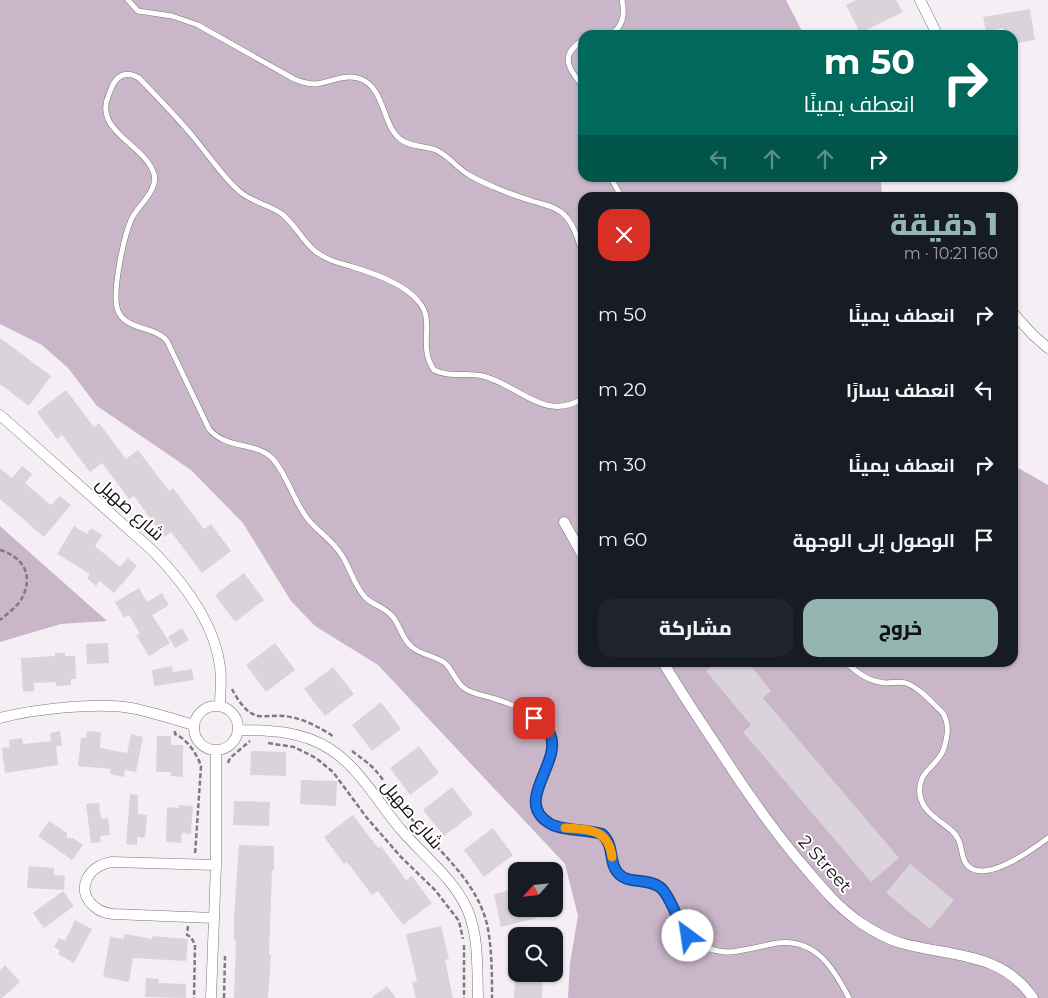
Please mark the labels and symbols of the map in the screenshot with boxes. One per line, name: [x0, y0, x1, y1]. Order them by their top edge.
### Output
street label: شارع صهيل: [91, 473, 169, 546]
pin: [513, 697, 555, 739]
street label: شارع صهيل: [376, 775, 447, 854]
street label: 2 Street: [794, 831, 856, 897]
north arrow: [508, 862, 562, 918]
position arrow: [661, 909, 713, 961]

